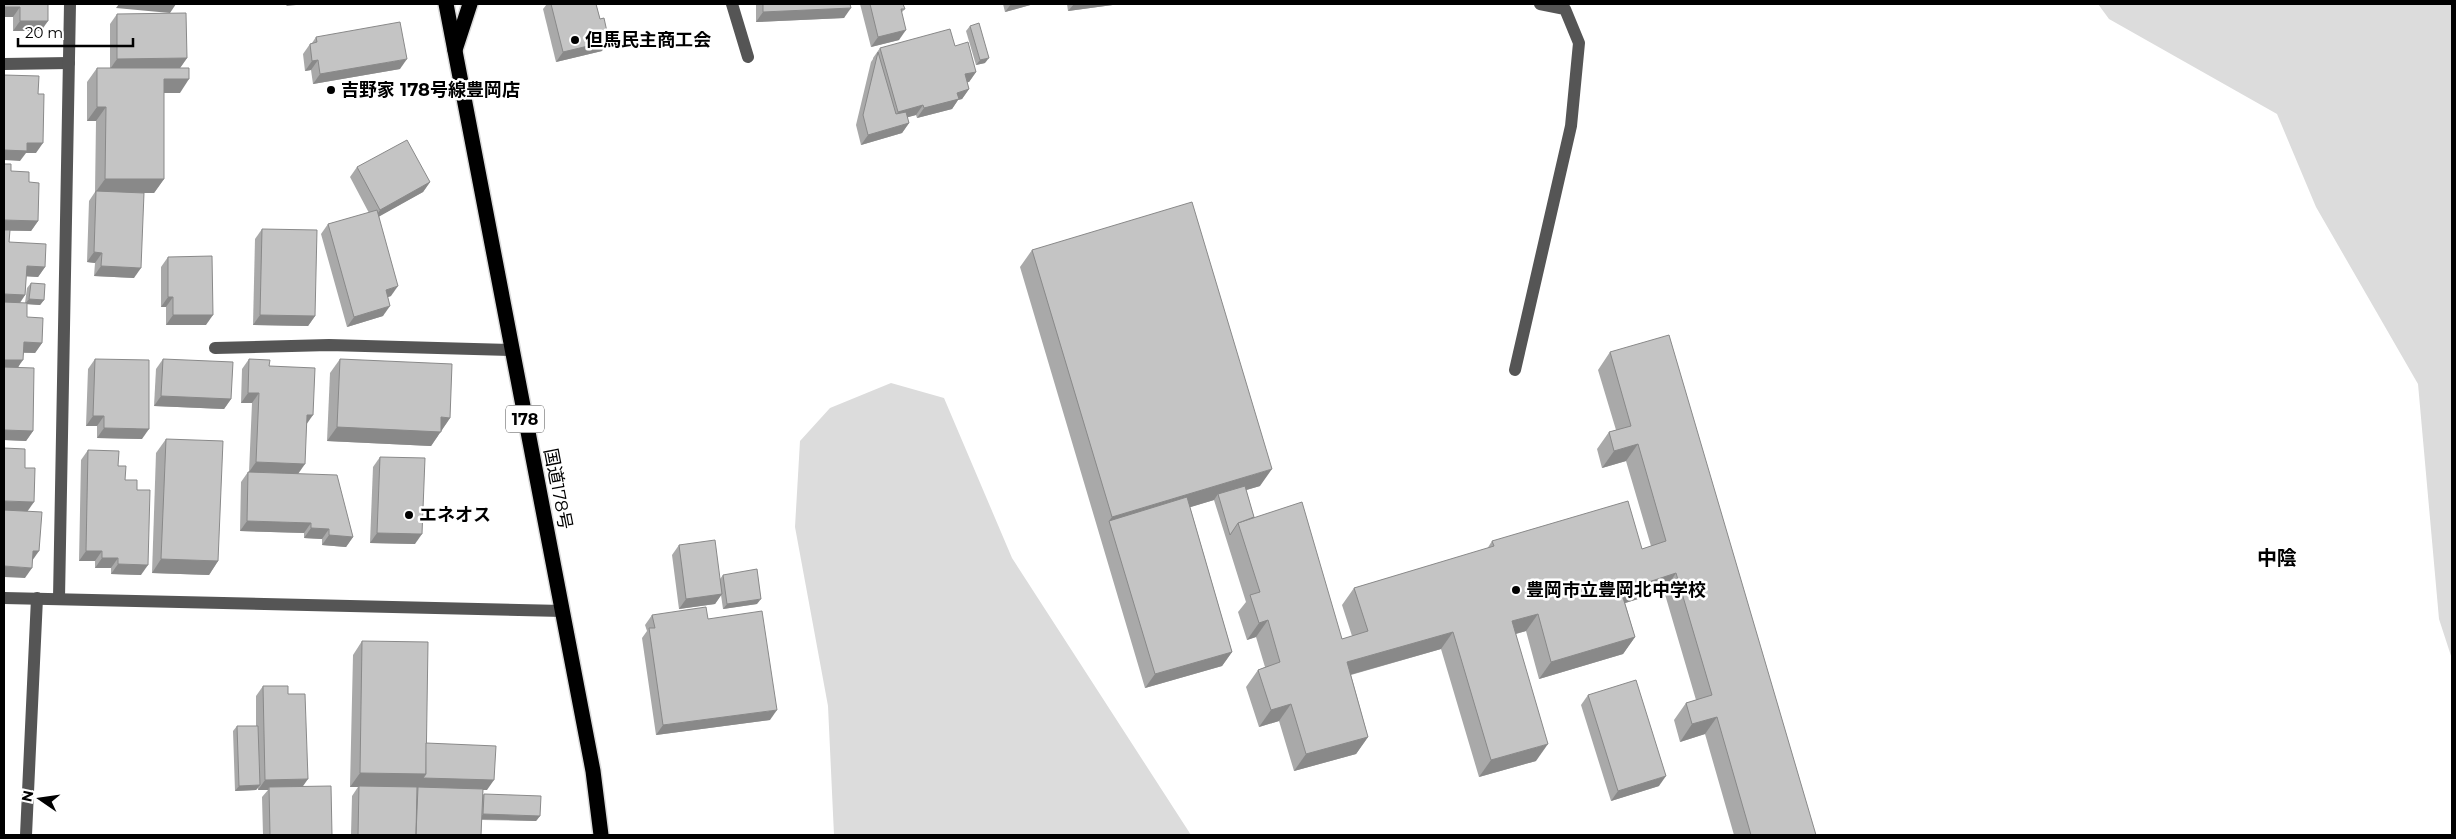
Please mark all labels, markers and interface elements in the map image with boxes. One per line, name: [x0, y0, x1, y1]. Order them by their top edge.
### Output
scale bar: [18, 15, 132, 47]
text: 20 m: [25, 23, 63, 42]
place label: 但馬民主商工会: [585, 29, 711, 51]
marker: 但馬民主商工会: [569, 34, 581, 46]
place label: 吉野家 178号線豊岡店: [341, 79, 520, 101]
marker: 吉野家 178号線豊岡店: [325, 84, 337, 96]
road number: 178: [506, 406, 544, 432]
street label: 国道178号: [539, 447, 577, 531]
place label: エネオス: [419, 504, 491, 526]
marker: エネオス: [403, 509, 415, 521]
district label: 中陰: [2257, 546, 2297, 570]
place label: 豊岡市立豊岡北中学校: [1526, 579, 1706, 601]
marker: 豊岡市立豊岡北中学校: [1510, 584, 1522, 596]
north arrow: [15, 774, 65, 824]
text: N: [17, 789, 37, 804]

